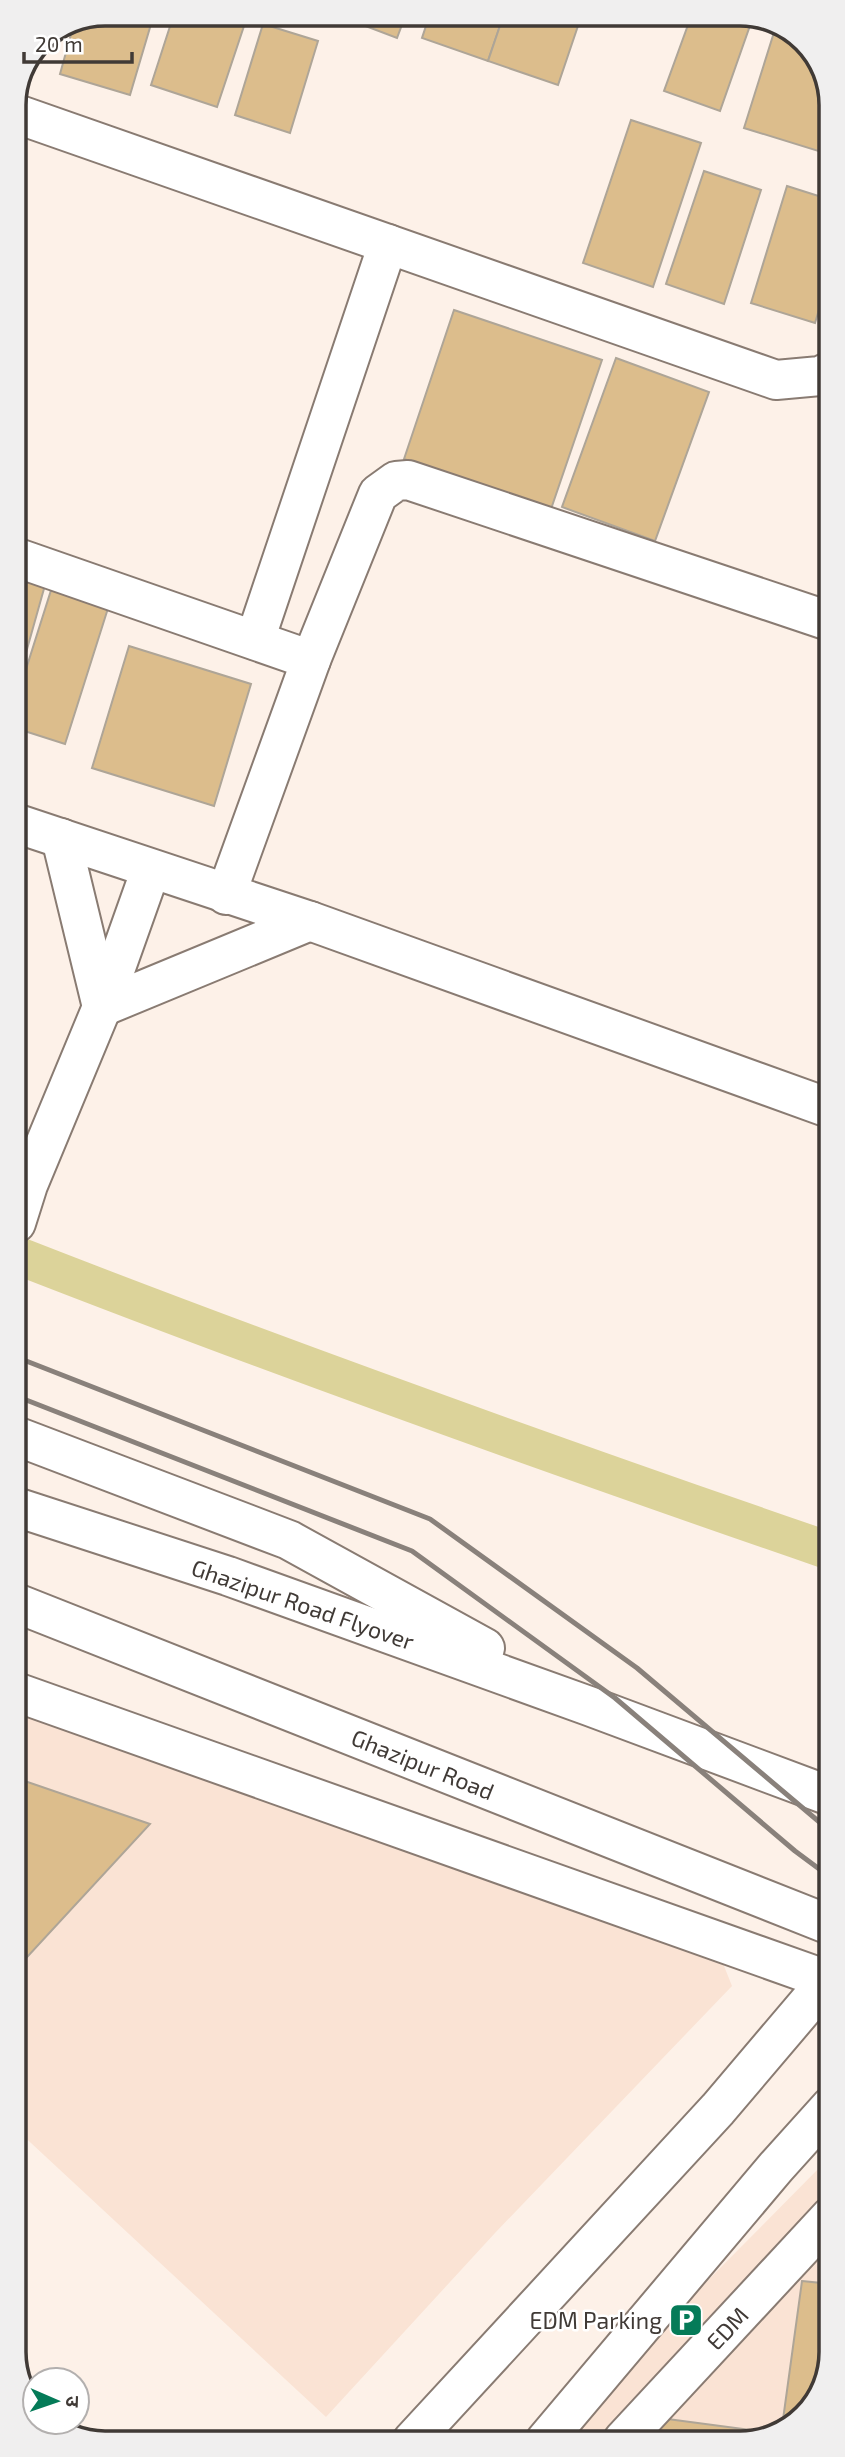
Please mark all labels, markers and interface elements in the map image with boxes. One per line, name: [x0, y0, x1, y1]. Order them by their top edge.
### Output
scale bar: [24, 21, 133, 65]
text: 20 m: [35, 31, 83, 56]
street label: Ghazipur Road Flyover: [188, 1553, 418, 1655]
street label: Ghazipur Road: [348, 1723, 498, 1805]
parking icon: EDM Parking: [667, 2301, 705, 2339]
street label: EDM: [700, 2301, 754, 2355]
place label: EDM Parking: [530, 2306, 662, 2334]
north arrow: [21, 2366, 91, 2436]
text: उ: [62, 2396, 85, 2408]

